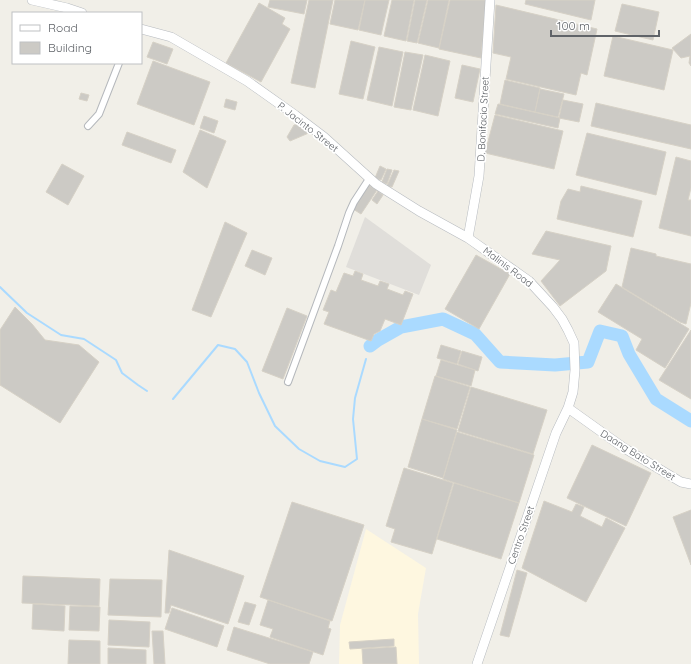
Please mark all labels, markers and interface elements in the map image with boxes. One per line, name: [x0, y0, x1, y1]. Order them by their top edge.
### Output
legend: [12, 12, 142, 64]
scale bar: [551, 12, 659, 38]
text: 100 m: [557, 18, 590, 33]
text: Road: [48, 20, 78, 35]
text: Building: [48, 40, 92, 55]
street label: D. Bonifacio Street: [474, 75, 492, 162]
street label: P. Jacinto Street: [275, 99, 342, 155]
street label: Malinis Road: [481, 244, 535, 290]
street label: Daang Bato Street: [598, 427, 678, 484]
street label: Centro Street: [505, 503, 537, 566]

